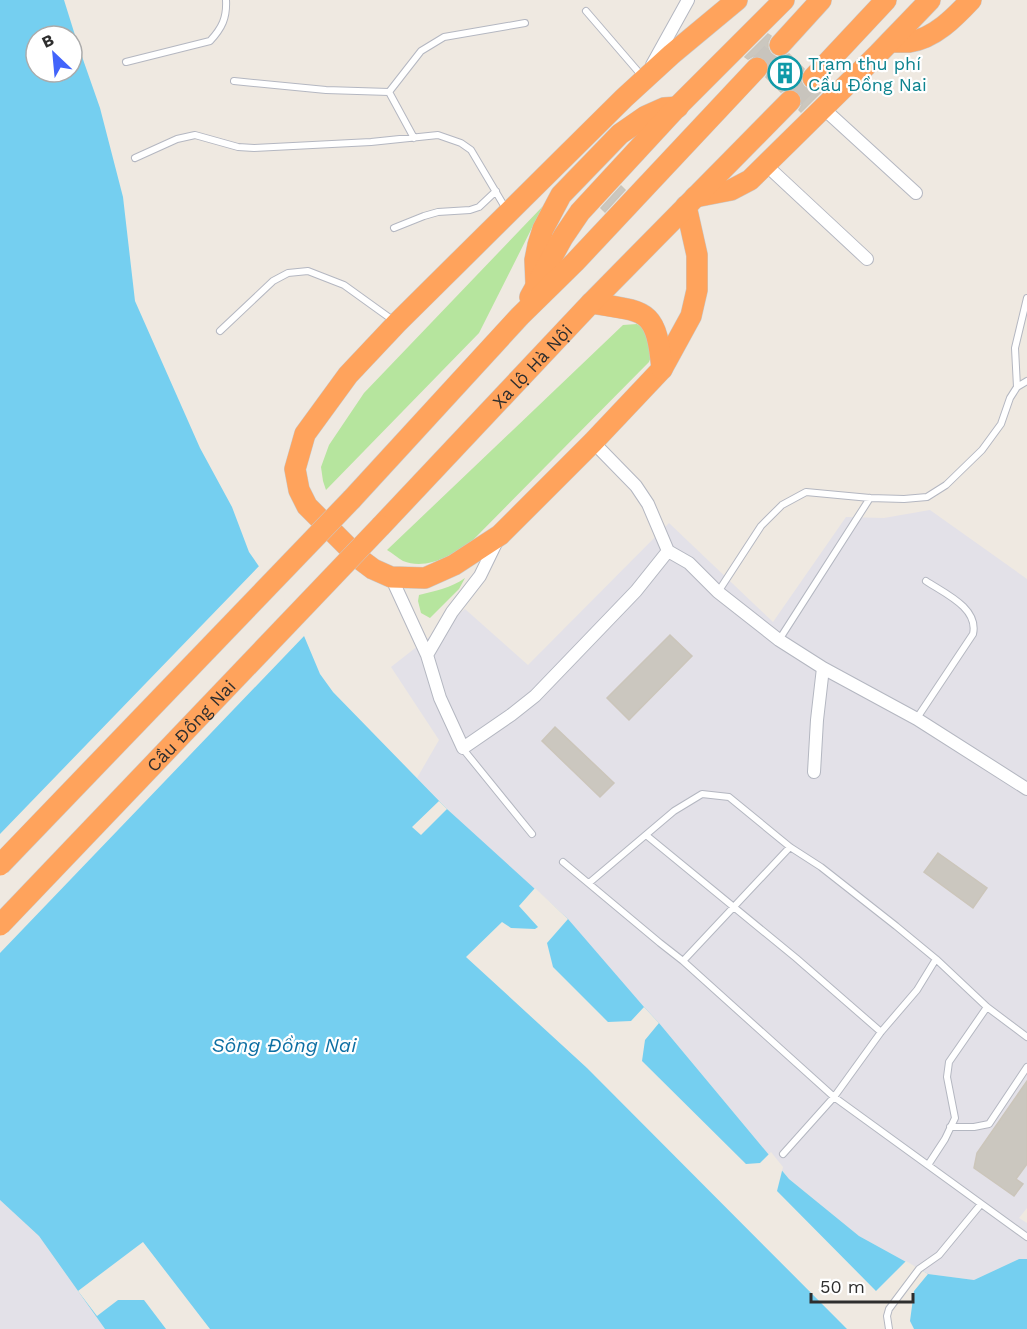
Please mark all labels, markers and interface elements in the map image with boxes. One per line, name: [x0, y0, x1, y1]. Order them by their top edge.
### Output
north arrow: [24, 24, 84, 84]
text: B: [39, 30, 57, 52]
place label: Trạm thu phí Cầu Đồng Nai: [808, 53, 927, 95]
building icon: Trạm thu phí Cầu Đồng Nai: [767, 55, 803, 91]
street label: Xa lộ Hà Nội: [488, 320, 576, 412]
street label: Cầu Đồng Nai: [142, 675, 239, 776]
water label: Sông Đồng Nai: [212, 1033, 357, 1057]
scale bar: [811, 1266, 913, 1304]
text: 50 m: [820, 1276, 865, 1297]

